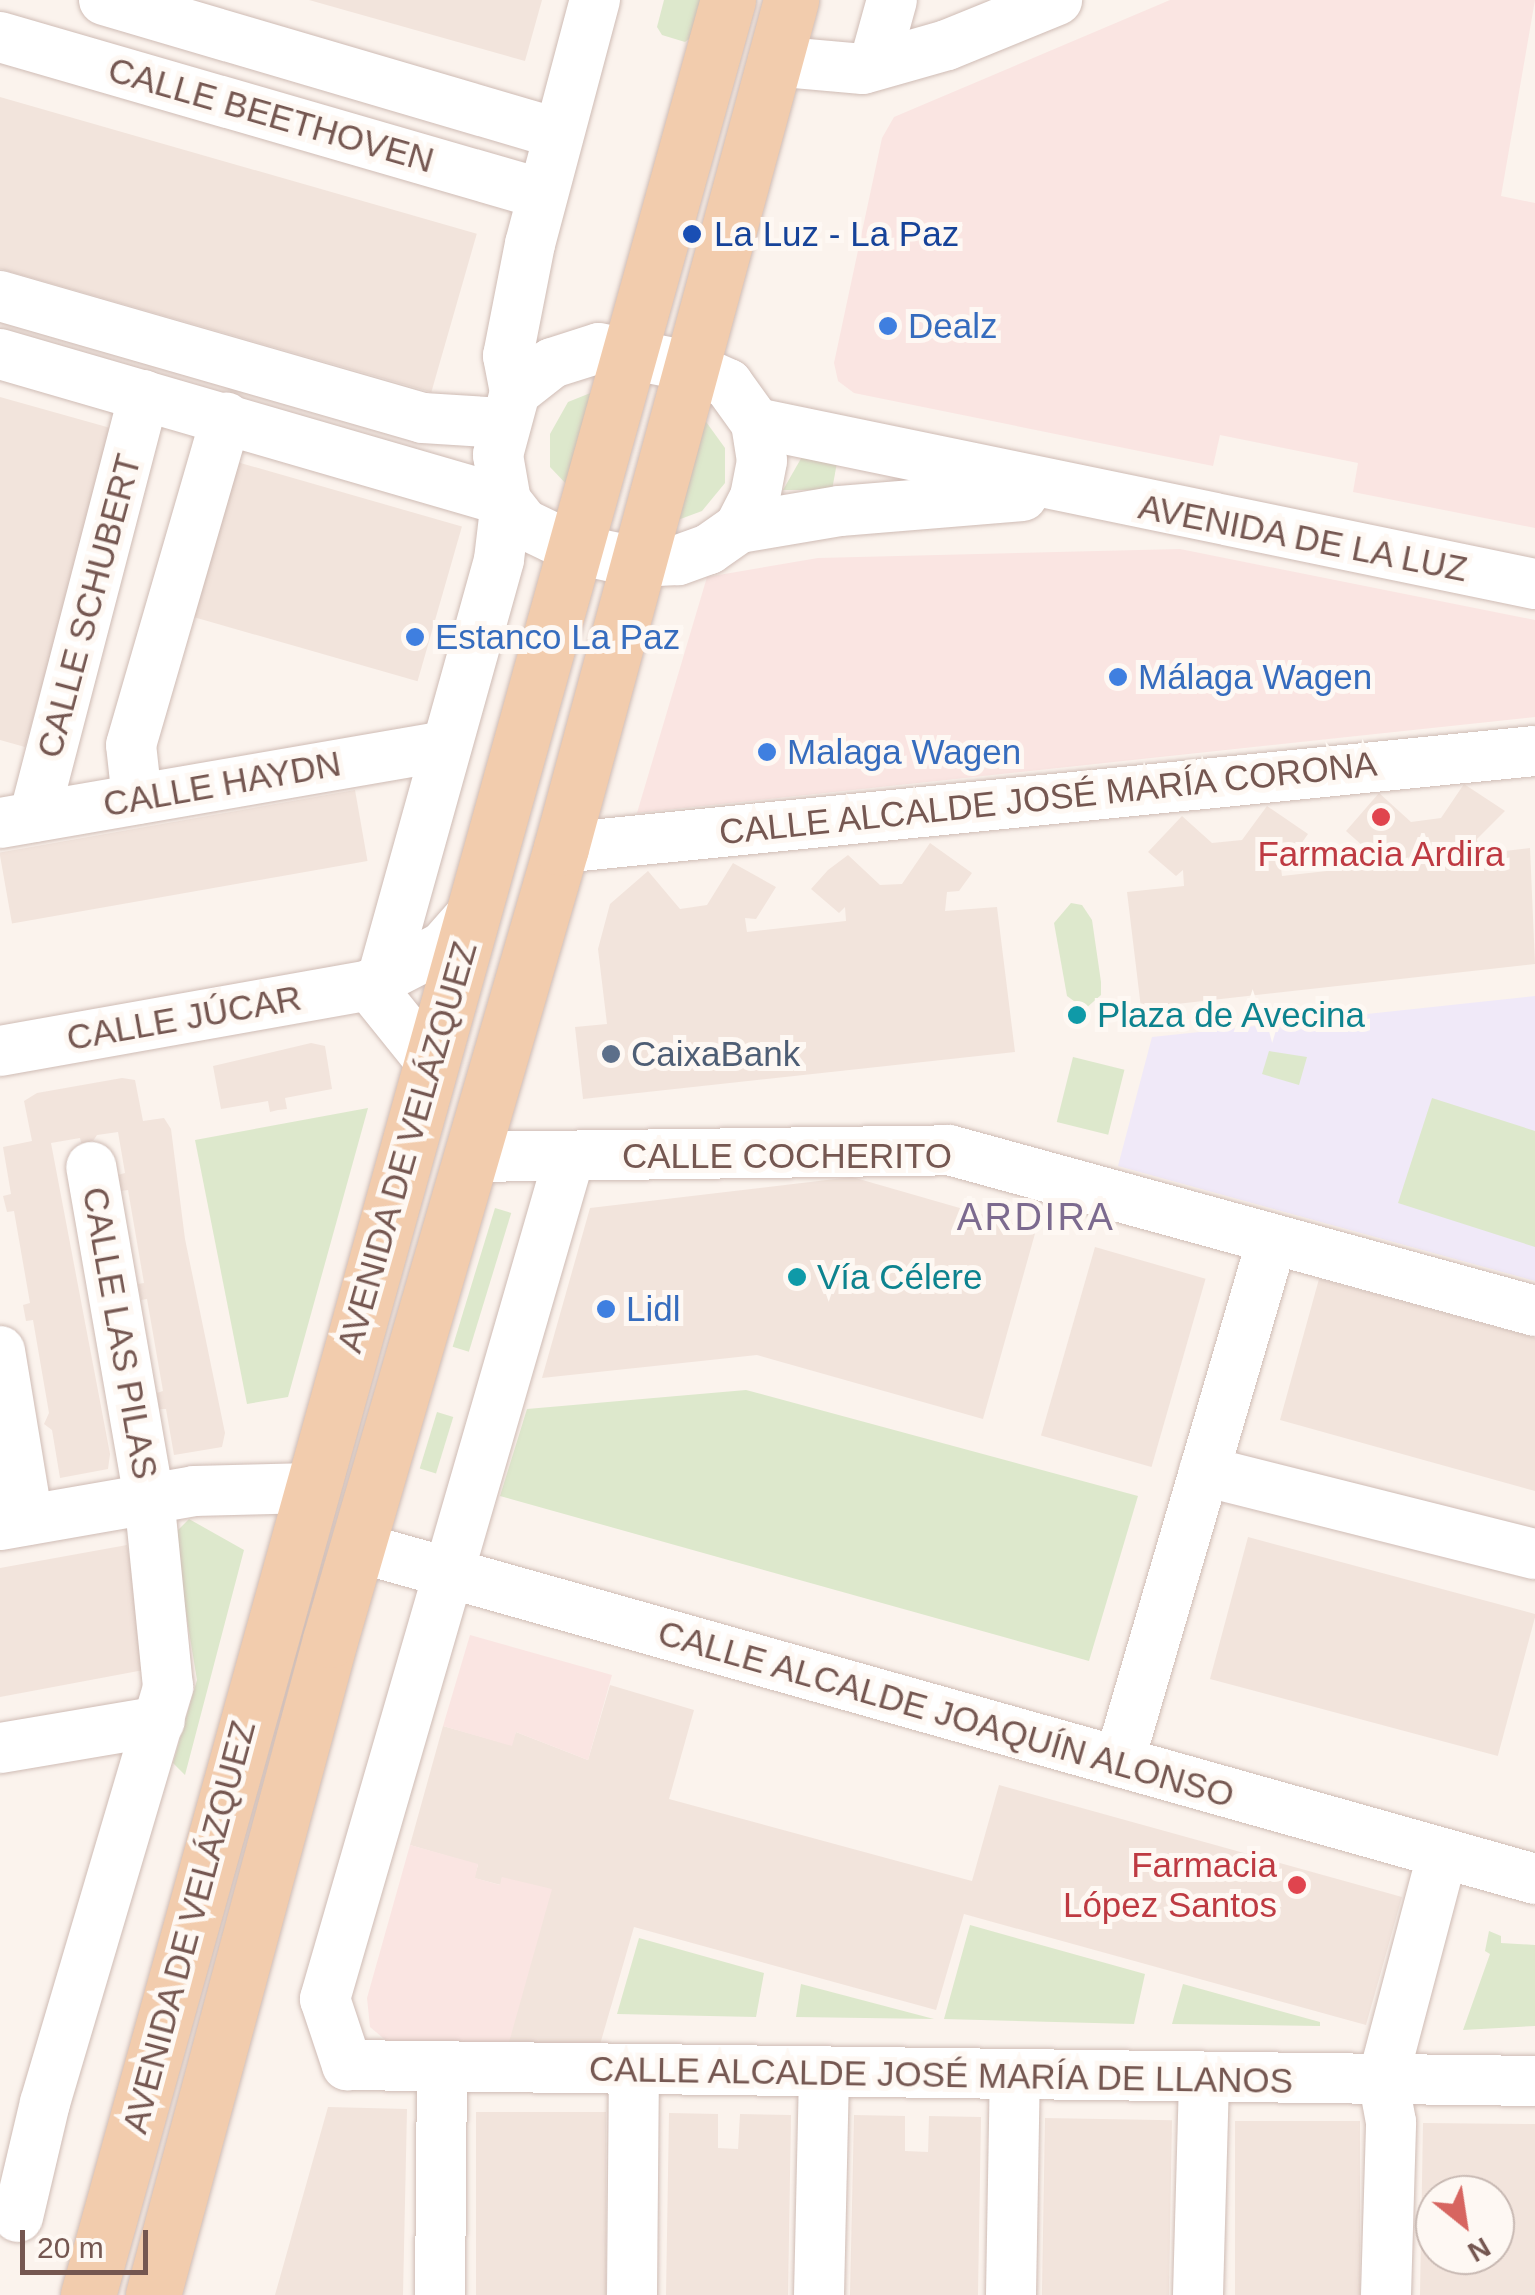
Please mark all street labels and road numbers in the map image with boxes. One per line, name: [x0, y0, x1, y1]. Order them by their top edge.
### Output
street label: CALLE BEETHOVEN: [103, 48, 439, 182]
street label: CALLE SCHUBERT: [28, 450, 150, 762]
street label: AVENIDA DE LA LUZ: [1133, 485, 1473, 591]
street label: CALLE HAYDN: [100, 742, 344, 826]
street label: CALLE ALCALDE JOSÉ MARÍA CORONA: [715, 742, 1381, 854]
street label: AVENIDA DE VELÁZQUEZ: [328, 936, 486, 1358]
street label: CALLE JÚCAR: [64, 977, 304, 1059]
street label: CALLE COCHERITO: [622, 1135, 952, 1177]
street label: CALLE LAS PILAS: [74, 1184, 166, 1482]
street label: CALLE ALCALDE JOAQUÍN ALONSO: [651, 1611, 1241, 1817]
street label: AVENIDA DE VELÁZQUEZ: [113, 1715, 265, 2139]
street label: CALLE ALCALDE JOSÉ MARÍA DE LLANOS: [587, 2048, 1295, 2102]

